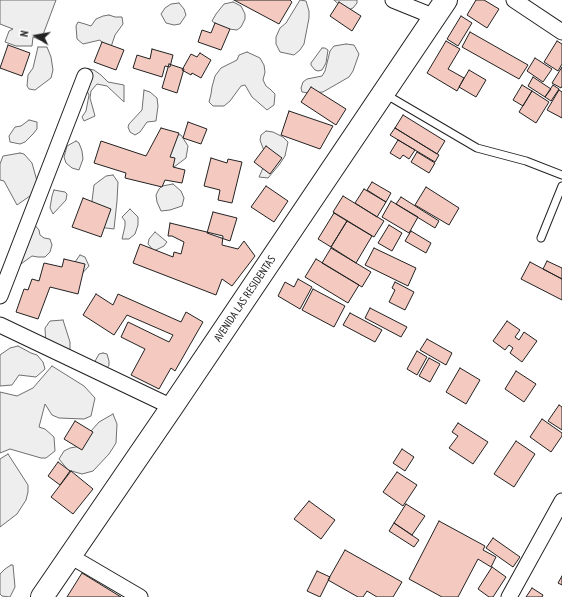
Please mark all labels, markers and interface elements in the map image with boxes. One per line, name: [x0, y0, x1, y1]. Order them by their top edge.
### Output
north arrow: [16, 16, 56, 56]
text: N: [17, 29, 32, 38]
street label: AVENIDA LAS RESIDENTAS: [211, 253, 279, 345]

